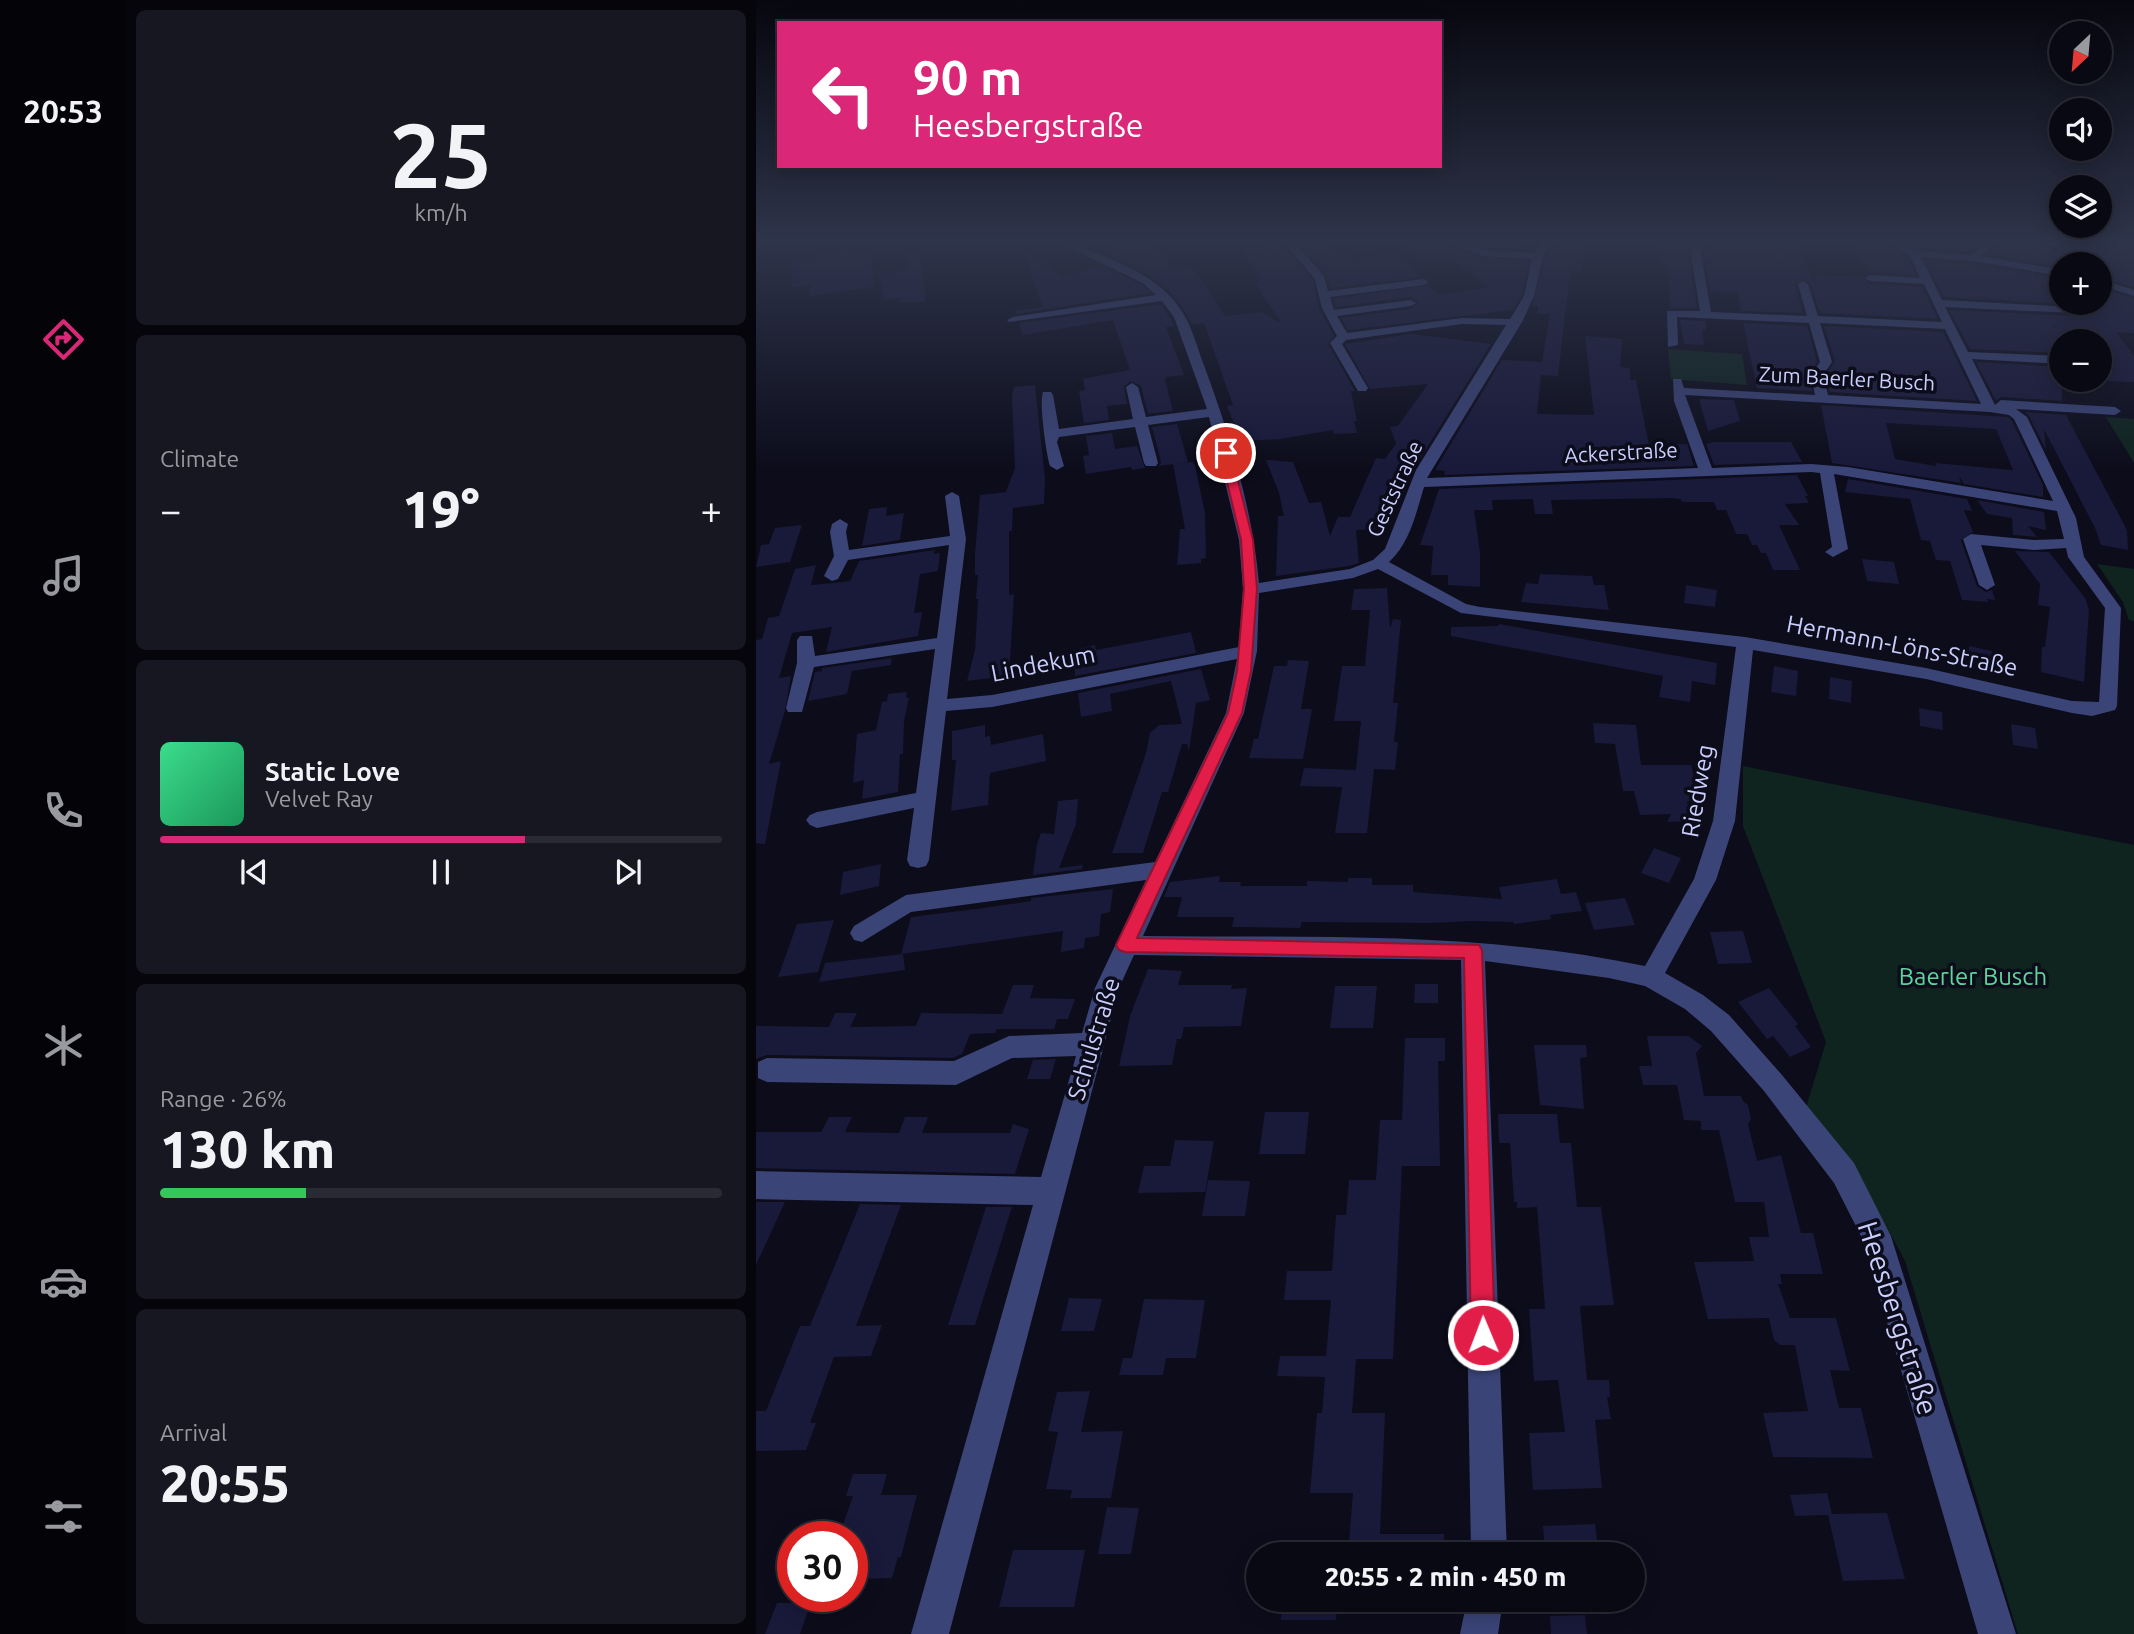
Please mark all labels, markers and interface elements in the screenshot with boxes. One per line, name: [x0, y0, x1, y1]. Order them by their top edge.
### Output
north arrow: [2049, 21, 2112, 84]
map controls: [2049, 21, 2112, 392]
icon: left: [798, 49, 889, 140]
text: 90 m: [913, 49, 1022, 104]
text: 20:53: [23, 93, 103, 129]
button: sound: [2049, 98, 2112, 161]
text: 25: [390, 103, 492, 205]
text: Heesbergstraße: [913, 107, 1143, 143]
button: layers: [2049, 175, 2112, 238]
text: km/h: [414, 200, 468, 225]
button: +: [2049, 252, 2112, 315]
icon: directions: [39, 315, 88, 364]
button: −: [2049, 329, 2112, 392]
street label: Zum Baerler Busch: [1758, 361, 1936, 395]
pin: [1196, 423, 1256, 483]
icon: arrive: [1207, 434, 1245, 472]
street label: Geststraße: [1361, 437, 1427, 540]
street label: Ackerstraße: [1564, 437, 1678, 467]
text: Climate: [160, 446, 239, 471]
text: 19°: [402, 480, 480, 538]
text: −: [160, 489, 181, 531]
text: +: [701, 489, 722, 531]
icon: music: [39, 551, 88, 600]
street label: Hermann-Löns-Straße: [1784, 610, 2020, 681]
street label: Lindekum: [989, 640, 1097, 687]
street label: Riedweg: [1676, 742, 1719, 839]
text: Static Love: [265, 757, 400, 786]
icon: phone: [39, 786, 88, 835]
text: Velvet Ray: [265, 786, 373, 811]
icon: previous: [235, 853, 273, 891]
icon: pause: [422, 853, 460, 891]
icon: next: [609, 853, 647, 891]
park label: Baerler Busch: [1899, 963, 2047, 990]
street label: Schulstraße: [1062, 974, 1125, 1103]
icon: climate: [39, 1021, 88, 1070]
text: Range · 26%: [160, 1086, 287, 1111]
text: 130 km: [160, 1120, 335, 1178]
street label: Heesbergstraße: [1853, 1217, 1944, 1418]
icon: car: [39, 1257, 88, 1306]
position arrow: [1446, 1298, 1520, 1372]
text: Arrival: [160, 1420, 227, 1445]
text: 20:55: [160, 1454, 290, 1512]
icon: filters: [39, 1492, 88, 1541]
speed limit sign: 30: [777, 1521, 868, 1612]
text: 20:55 · 2 min · 450 m: [1325, 1562, 1566, 1591]

